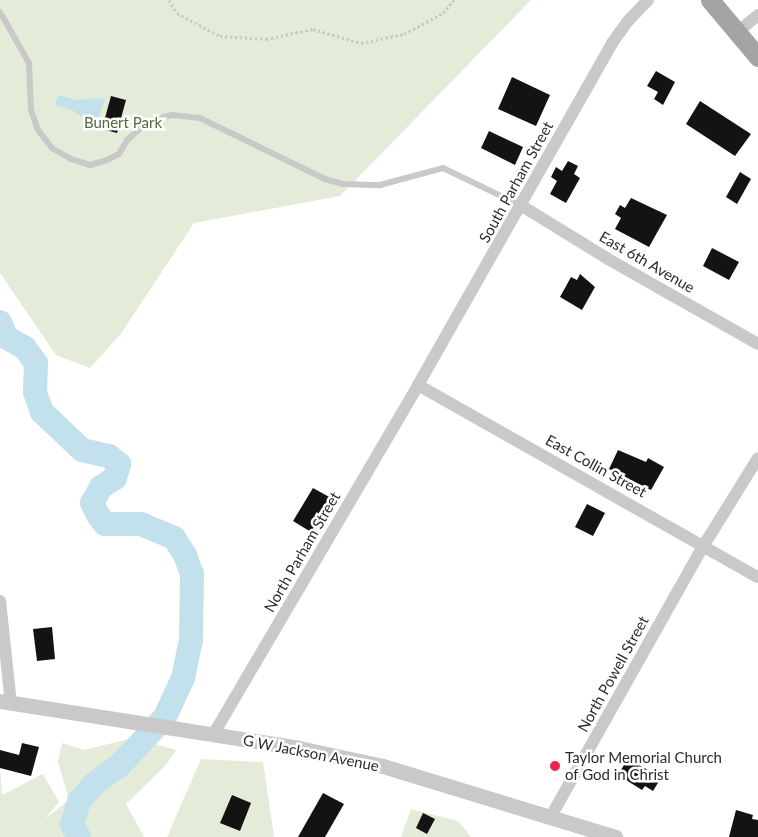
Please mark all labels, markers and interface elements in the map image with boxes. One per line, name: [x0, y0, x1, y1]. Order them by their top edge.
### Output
park label: Bunert Park: [84, 114, 162, 132]
street label: South Parham Street: [475, 118, 557, 246]
street label: East 6th Avenue: [596, 227, 698, 297]
street label: East Collin Street: [542, 431, 650, 501]
street label: North Parham Street: [260, 489, 344, 615]
street label: North Powell Street: [574, 613, 652, 735]
street label: G W Jackson Avenue: [241, 731, 381, 775]
place label: Taylor Memorial Church of God in Christ: [565, 748, 722, 783]
marker: Taylor Memorial Church of God in Christ: [549, 760, 561, 772]

